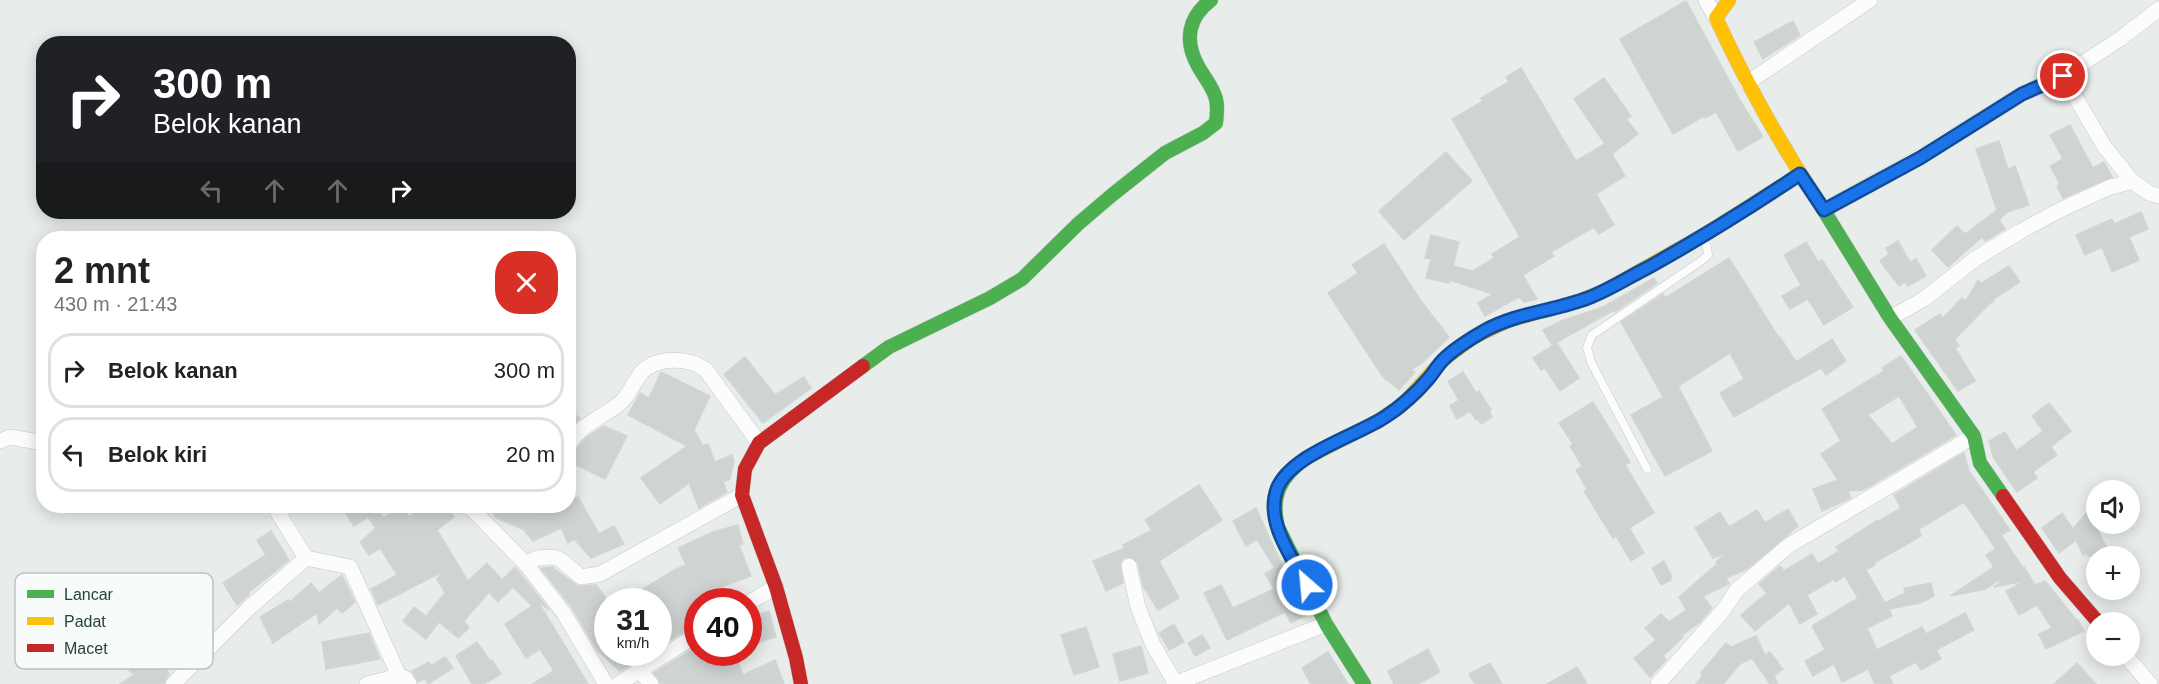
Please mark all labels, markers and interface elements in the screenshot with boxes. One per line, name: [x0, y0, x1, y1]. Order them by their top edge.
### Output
pin: [2037, 50, 2088, 101]
icon: arrive: [2046, 59, 2079, 92]
icon: right: [54, 60, 132, 138]
text: 300 m: [153, 60, 272, 107]
text: Belok kanan: [153, 109, 302, 139]
icon: left: [195, 174, 228, 207]
icon: ahead: [258, 174, 291, 207]
icon: ahead: [321, 174, 354, 207]
icon: right: [384, 174, 417, 207]
text: 2 mnt: [54, 250, 150, 291]
button: close: [495, 251, 558, 314]
text: 430 m · 21:43: [54, 293, 177, 315]
icon: right: [57, 354, 90, 387]
text: Belok kanan: [108, 358, 238, 383]
text: 300 m: [494, 358, 555, 383]
icon: left: [57, 438, 90, 471]
text: Belok kiri: [108, 442, 207, 467]
text: 20 m: [506, 442, 555, 467]
map controls: [2086, 480, 2140, 666]
button: sound: [2086, 480, 2140, 534]
button: +: [2086, 546, 2140, 600]
position arrow: [1275, 553, 1339, 617]
legend: [15, 573, 213, 669]
text: Lancar: [64, 586, 114, 603]
speed limit sign: 40: [684, 588, 762, 666]
text: 31: [616, 603, 650, 636]
button: −: [2086, 612, 2140, 666]
text: Padat: [64, 613, 106, 630]
text: km/h: [617, 634, 649, 651]
text: Macet: [64, 640, 108, 657]

